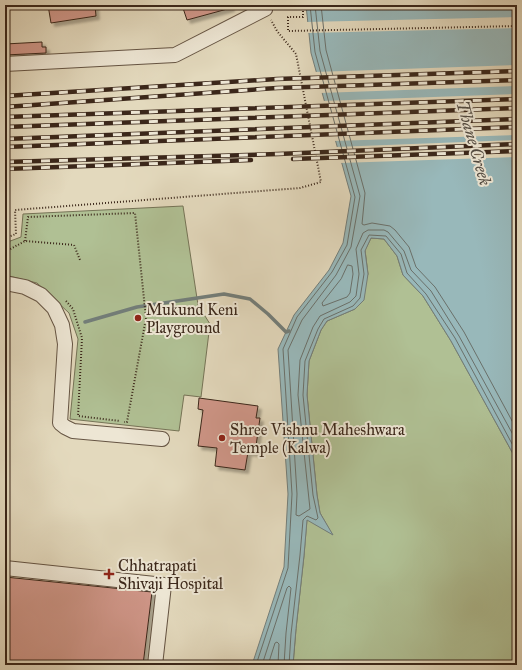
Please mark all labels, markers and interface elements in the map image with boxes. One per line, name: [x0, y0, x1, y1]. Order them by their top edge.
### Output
water label: Thane Creek: [451, 98, 496, 188]
place label: Mukund Keni Playground: [146, 300, 238, 338]
marker: Mukund Keni Playground: [133, 313, 143, 323]
place label: Shree Vishnu Maheshwara Temple (Kalwa): [230, 420, 405, 458]
marker: Shree Vishnu Maheshwara Temple (Kalwa): [217, 433, 227, 443]
place label: Chhatrapati Shivaji Hospital: [118, 556, 224, 593]
marker: Chhatrapati Shivaji Hospital: [103, 568, 115, 580]

